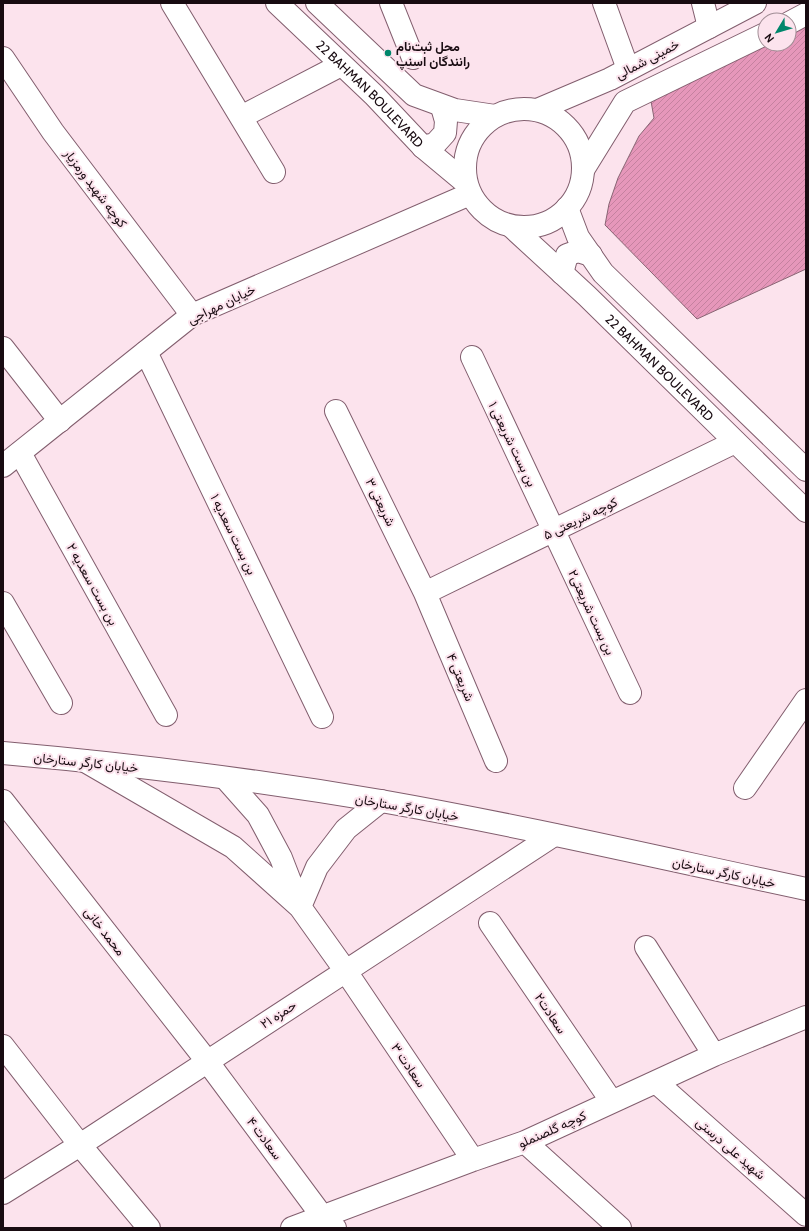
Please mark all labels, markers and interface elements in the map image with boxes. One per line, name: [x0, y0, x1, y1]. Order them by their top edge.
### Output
north arrow: [757, 12, 797, 52]
text: N: [761, 31, 777, 46]
street label: خمینی شمالی: [612, 35, 682, 83]
street label: 22 BAHMAN BOULEVARD: [313, 37, 427, 151]
place label: محل ثبت‌نام رانندگان اسنپ: [396, 38, 470, 71]
marker: محل ثبت‌نام رانندگان اسنپ: [383, 48, 393, 58]
street label: کوچه شهید ورمزیار: [59, 145, 131, 232]
street label: خیابان مهراجی: [184, 281, 258, 328]
street label: 22 BAHMAN BOULEVARD: [602, 311, 717, 424]
street label: بن بست شریعتی ۱: [485, 399, 541, 490]
street label: شریعتی ۳: [362, 475, 399, 529]
street label: بن بست سعدیه ۱: [207, 491, 261, 578]
street label: ۵ کوچه شریعتی: [540, 493, 621, 545]
street label: بن بست سعدیه ۲: [63, 540, 122, 628]
street label: بن بست شریعتی۲: [564, 567, 619, 658]
street label: شریعتی ۴: [443, 651, 478, 704]
street label: خیابان کارگر ستارخان: [33, 749, 139, 776]
street label: خیابان کارگر ستارخان: [354, 790, 460, 825]
street label: خیابان کارگر ستارخان: [671, 853, 777, 892]
street label: محمد خانی: [80, 903, 129, 959]
street label: سعادت۲: [532, 990, 570, 1036]
street label: حمزه ۲۱: [257, 996, 300, 1032]
street label: سعادت ۳: [388, 1040, 430, 1090]
street label: کوچه گلصنملو: [516, 1107, 590, 1153]
street label: سعادت ۴: [244, 1114, 286, 1162]
street label: شهید علی درستی: [692, 1114, 769, 1183]

